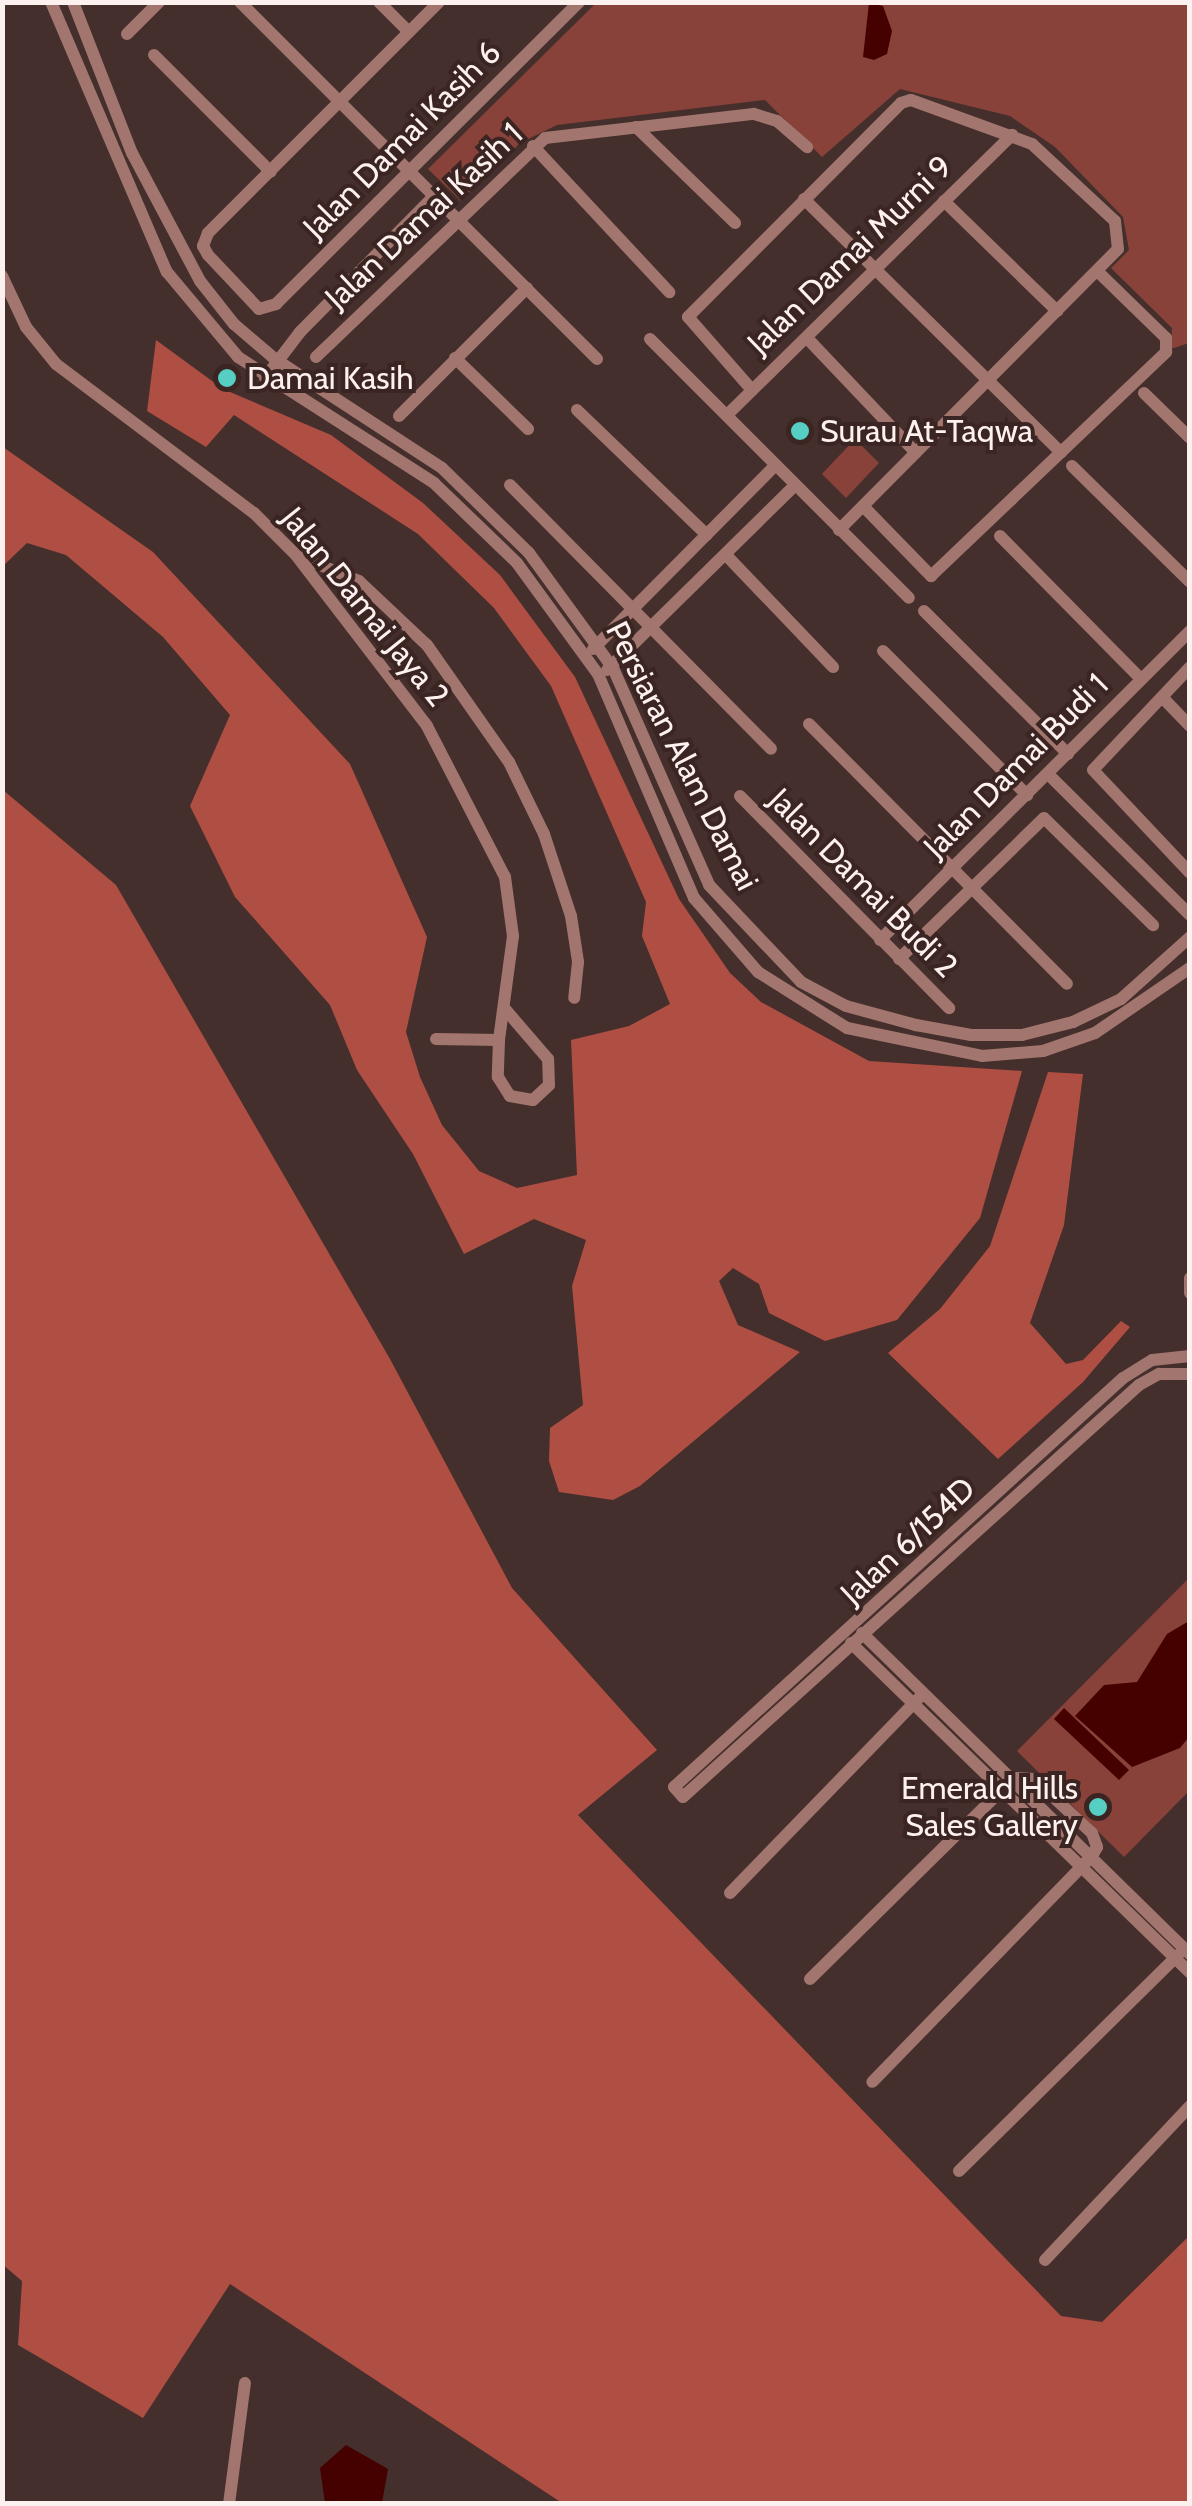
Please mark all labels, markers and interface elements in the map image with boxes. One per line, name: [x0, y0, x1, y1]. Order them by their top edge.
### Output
street label: Jalan Damai Kasih 6: [295, 33, 509, 247]
street label: Jalan Damai Kasih 1: [317, 115, 531, 317]
street label: Jalan Damai Murni 9: [740, 148, 960, 362]
place label: Damai Kasih: [247, 359, 414, 397]
marker: Damai Kasih: [216, 367, 238, 389]
place label: Surau At-Taqwa: [820, 412, 1033, 450]
marker: Surau At-Taqwa: [789, 420, 811, 442]
street label: Jalan Damai Jaya 2: [273, 500, 457, 714]
street label: Persiaran Alam Damai: [598, 615, 766, 897]
street label: Jalan Damai Budi 1: [916, 666, 1116, 866]
street label: Jalan Damai Budi 2: [761, 781, 965, 985]
street label: Jalan 6/154D: [833, 1469, 983, 1613]
place label: Emerald Hills Sales Gallery: [901, 1770, 1078, 1845]
marker: Emerald Hills Sales Gallery: [1087, 1796, 1109, 1818]

